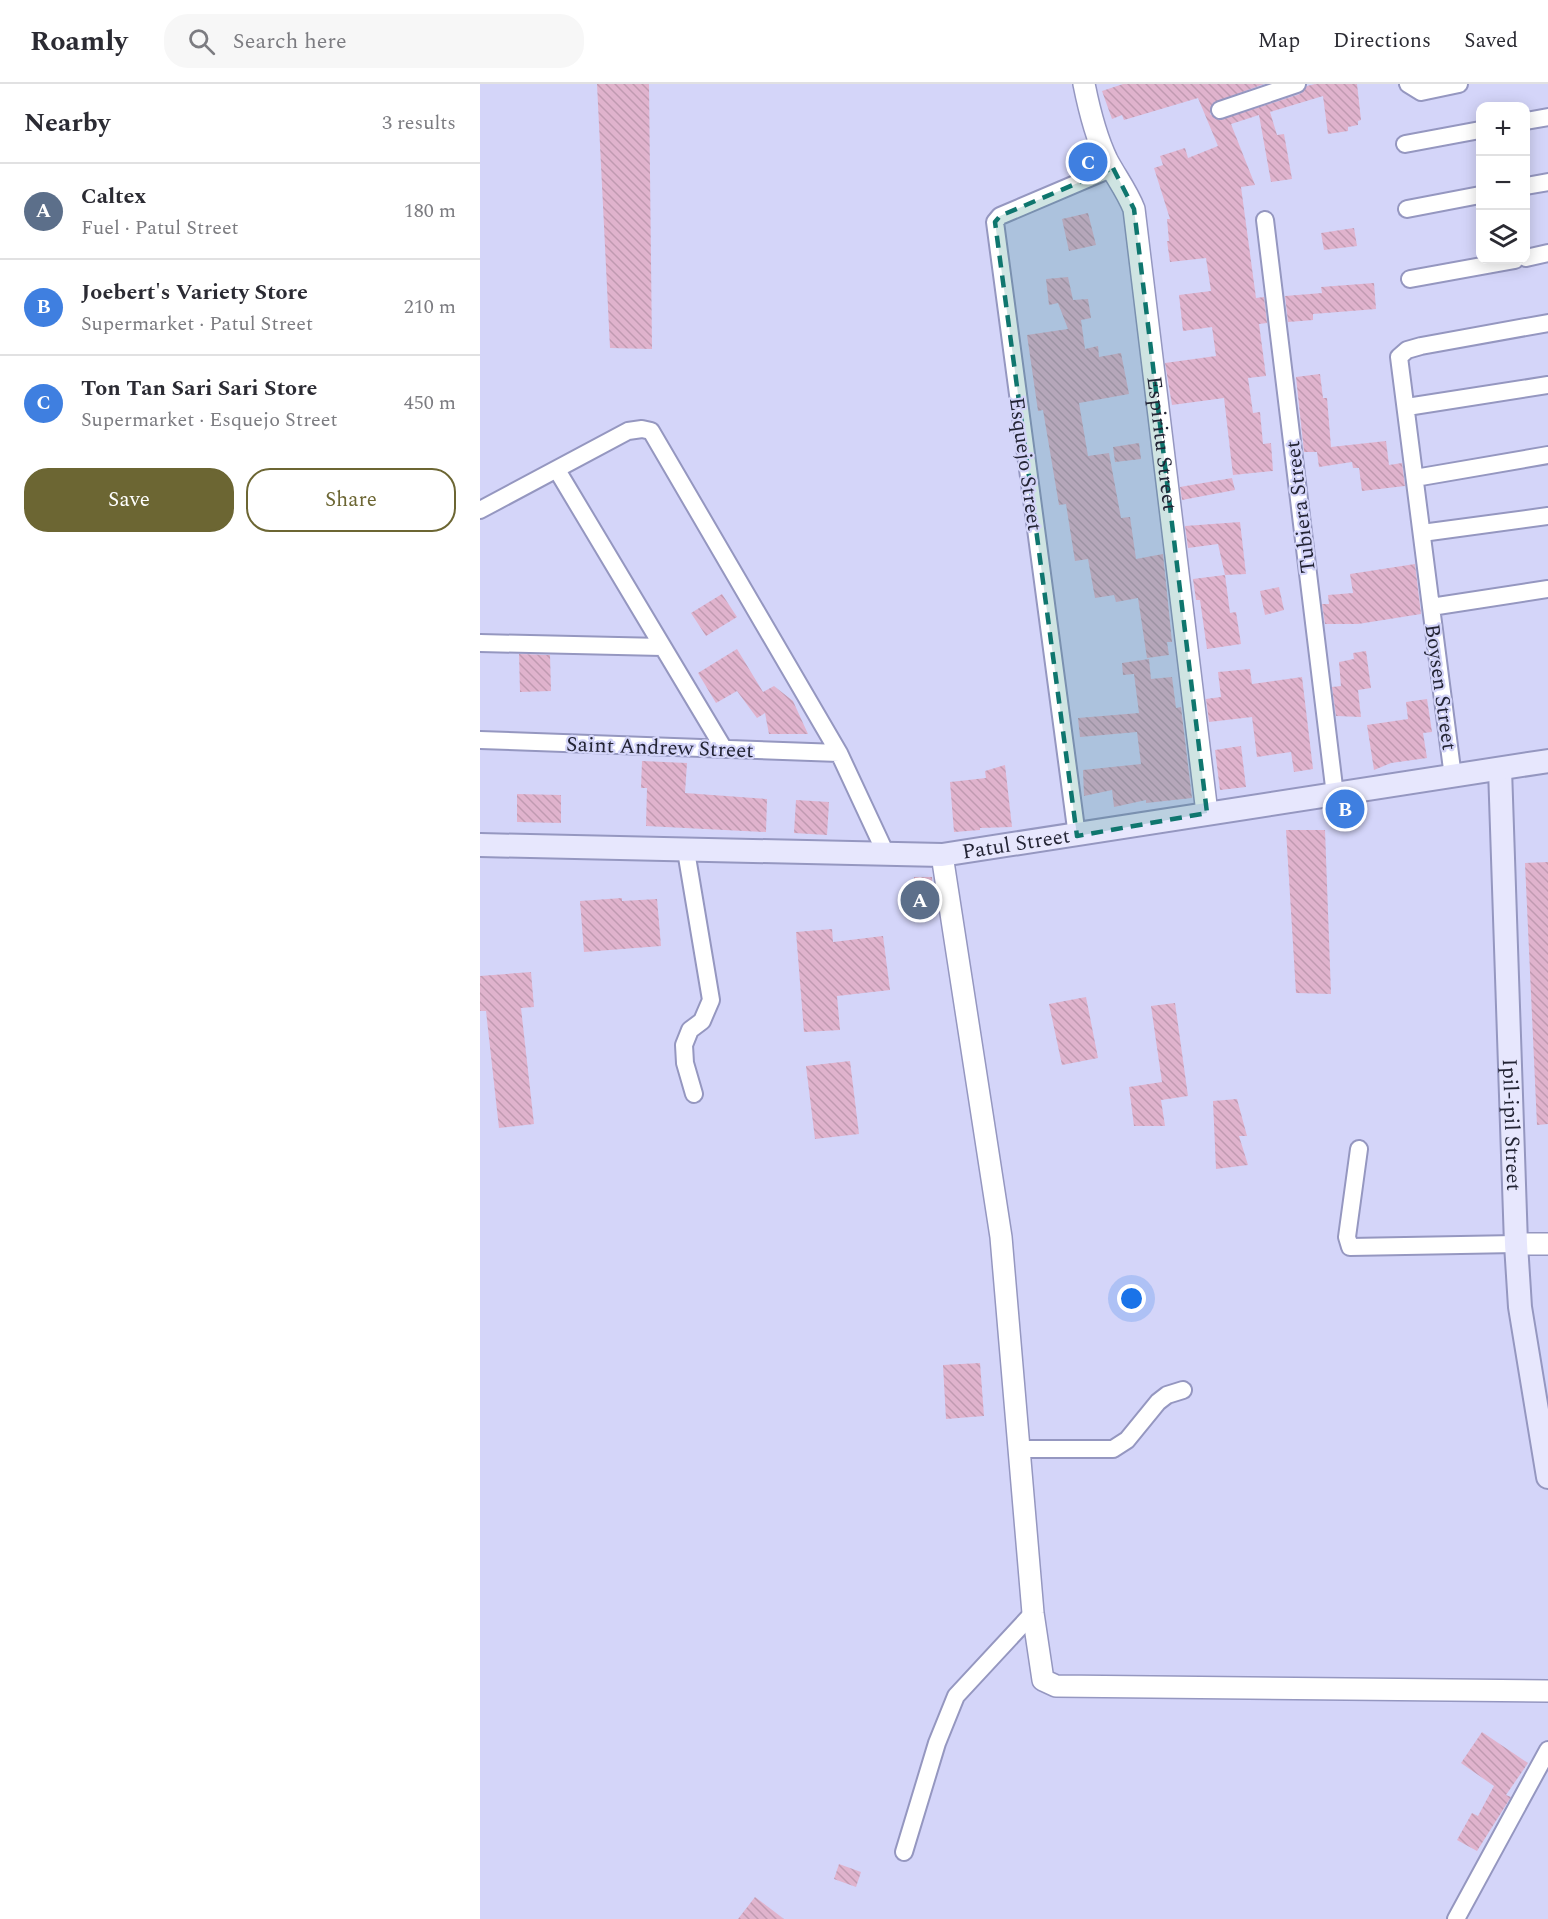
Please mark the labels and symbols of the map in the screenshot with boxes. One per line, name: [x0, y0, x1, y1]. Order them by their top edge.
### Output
pin: C: [1068, 140, 1108, 184]
street label: Espiritu Street: [1137, 374, 1185, 513]
street label: Esquejo Street: [1000, 395, 1050, 533]
street label: Tubiera Street: [1277, 439, 1325, 575]
street label: Boysen Street: [1415, 622, 1465, 752]
street label: Saint Andrew Street: [566, 729, 754, 767]
pin: B: [1326, 786, 1364, 832]
street label: Patul Street: [960, 820, 1073, 869]
pin: A: [900, 878, 940, 922]
street label: Ipil-ipil Street: [1493, 1058, 1529, 1192]
your location: [1117, 1284, 1146, 1313]

